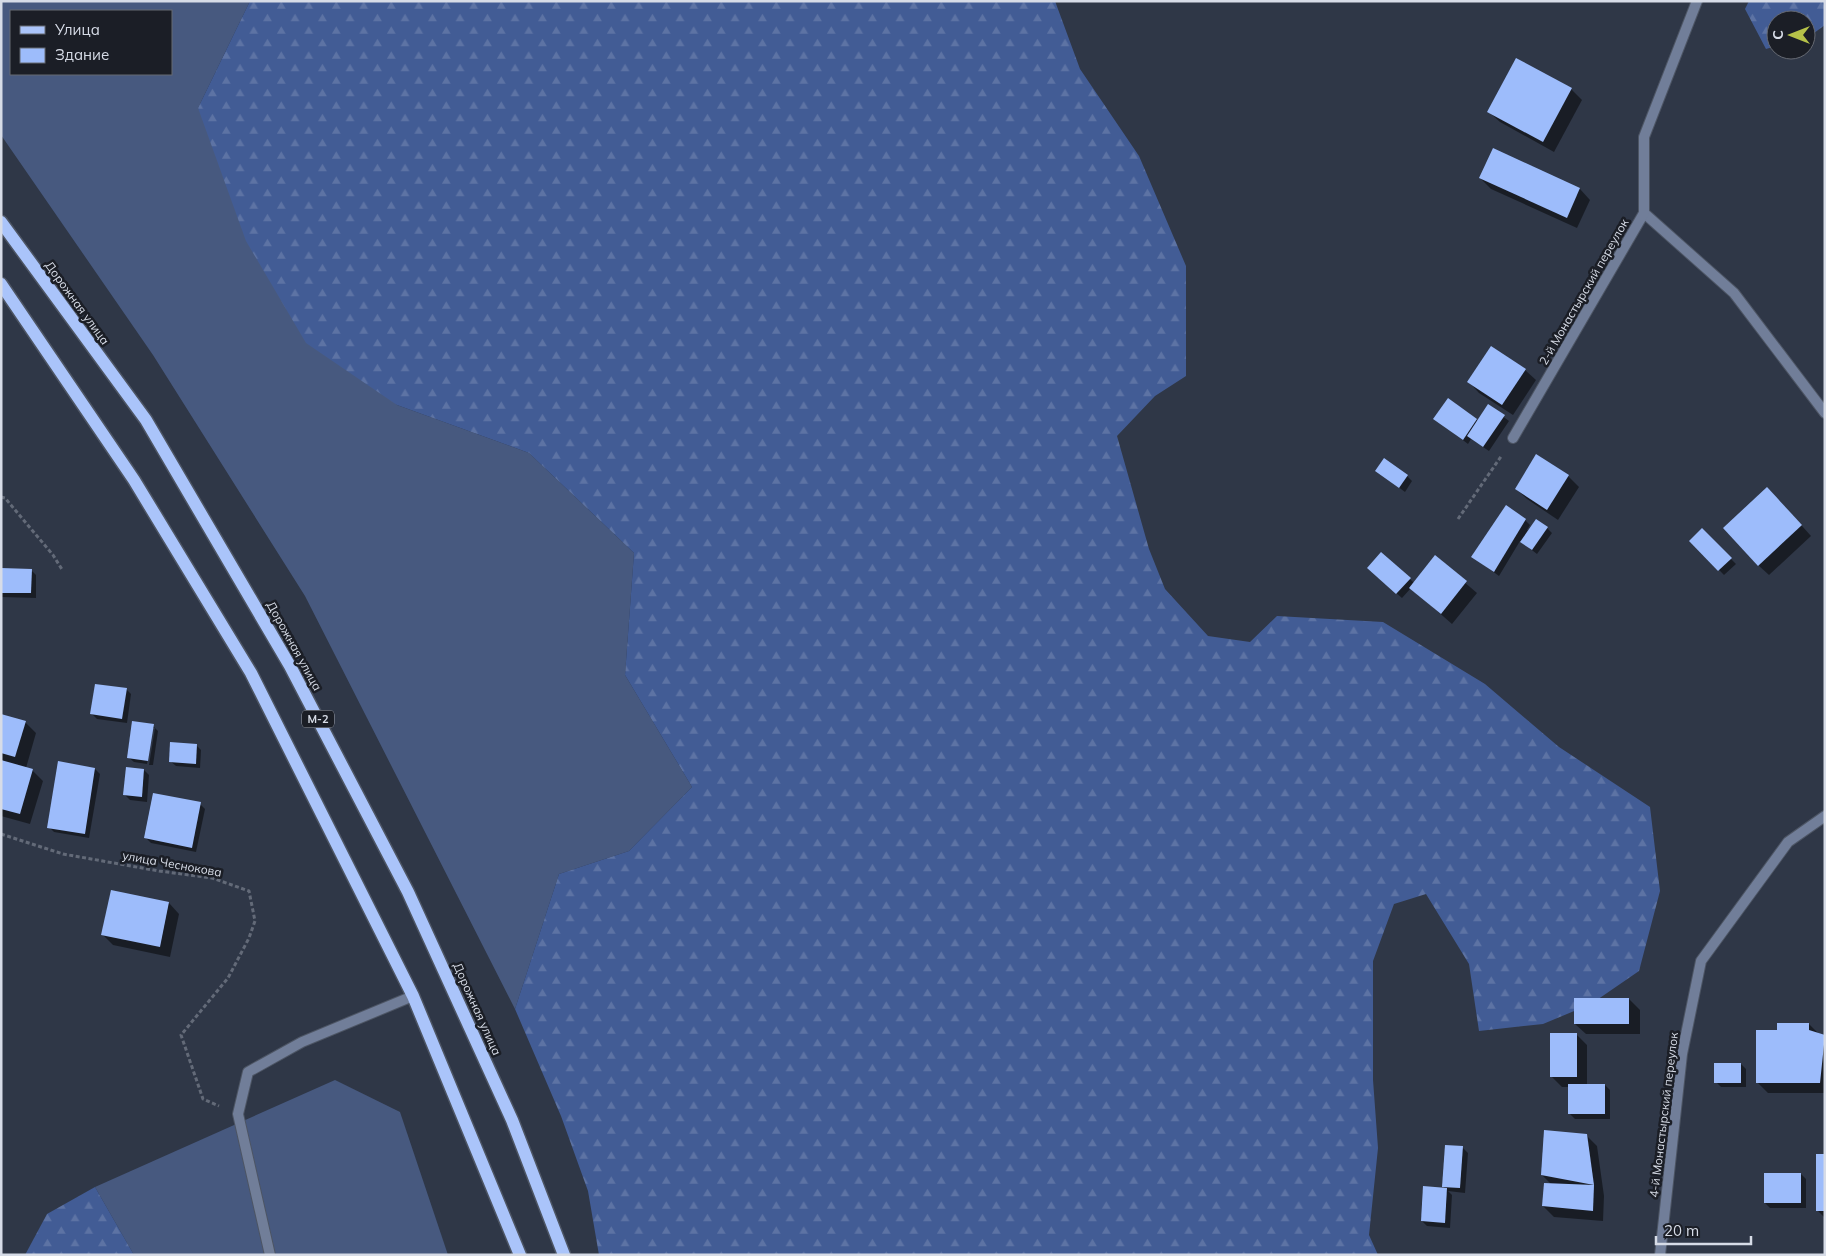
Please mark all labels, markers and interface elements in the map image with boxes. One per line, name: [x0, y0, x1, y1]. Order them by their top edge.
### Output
legend: [10, 10, 172, 75]
north arrow: [1766, 10, 1816, 60]
text: Улица: [54, 20, 100, 39]
text: С: [1769, 30, 1787, 40]
text: Здание: [55, 45, 109, 64]
street label: 2-й Монастырский переулок: [1535, 215, 1632, 368]
street label: Дорожная улица: [42, 258, 113, 347]
street label: Дорожная улица: [264, 598, 325, 693]
road number: М-2: [302, 711, 334, 728]
street label: улица Чеснокова: [121, 847, 223, 880]
street label: Дорожная улица: [450, 960, 505, 1057]
street label: 4-й Монастырский переулок: [1646, 1031, 1681, 1198]
scale bar: [1656, 1214, 1751, 1246]
text: 20 m: [1664, 1221, 1699, 1240]

